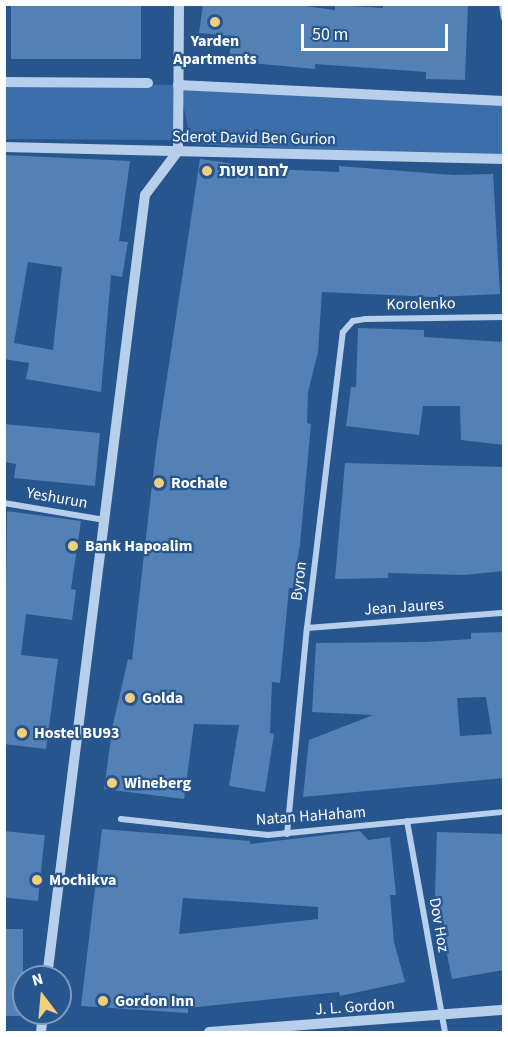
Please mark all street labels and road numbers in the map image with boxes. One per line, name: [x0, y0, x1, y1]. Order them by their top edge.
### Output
street label: Sderot David Ben Gurion: [172, 127, 336, 149]
street label: Korolenko: [386, 294, 456, 314]
street label: Yeshurun: [25, 483, 89, 513]
street label: Byron: [287, 560, 311, 602]
street label: Jean Jaures: [363, 595, 445, 619]
street label: Natan HaHaham: [255, 803, 367, 829]
street label: Dov Hoz: [425, 896, 453, 954]
street label: J. L. Gordon: [315, 995, 395, 1019]

